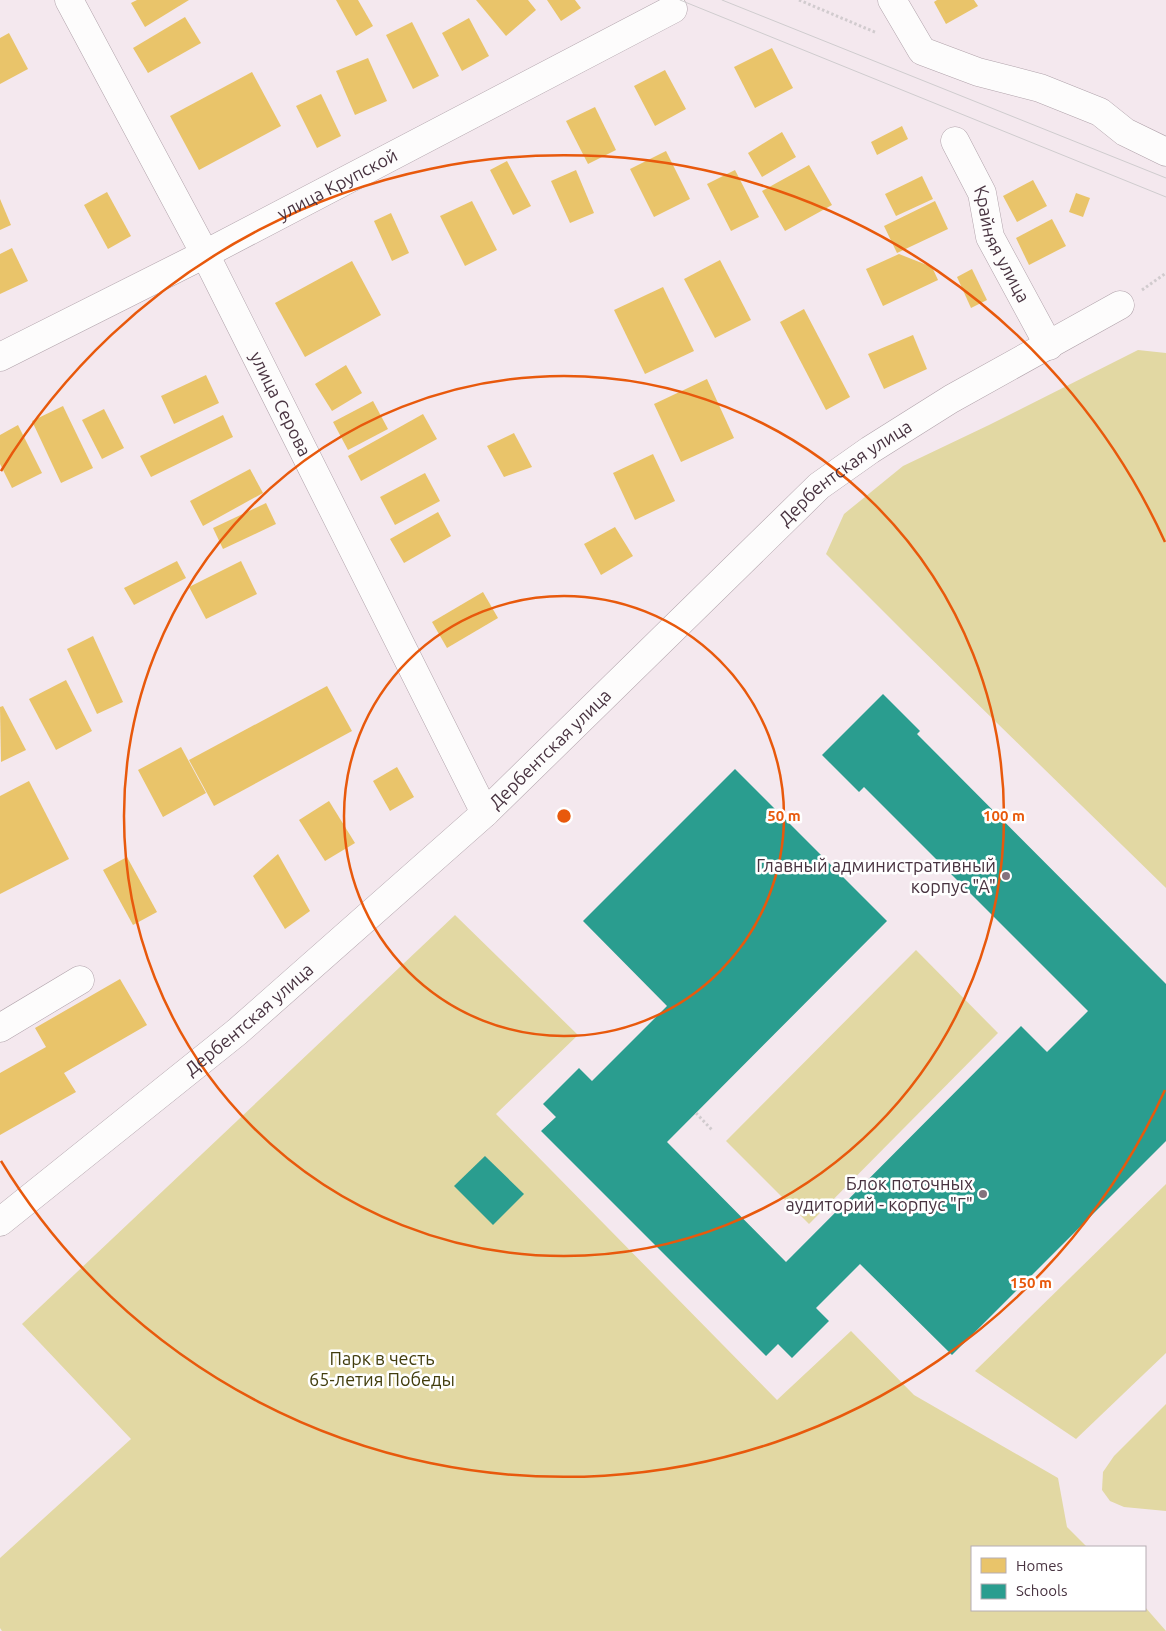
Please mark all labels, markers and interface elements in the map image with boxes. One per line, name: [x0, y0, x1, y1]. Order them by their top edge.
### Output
street label: улица Крупской: [274, 144, 400, 223]
street label: Крайняя улица: [971, 182, 1034, 306]
street label: улица Серова: [246, 348, 316, 459]
street label: Дербентская улица: [774, 415, 915, 529]
street label: Дербентская улица: [485, 685, 614, 812]
centre of rings: [555, 807, 573, 825]
text: 50 m: [767, 807, 801, 824]
text: 100 m: [983, 807, 1025, 824]
place label: Главный административный корпус "А": [756, 855, 996, 896]
marker: Главный административный корпус "А": [1000, 870, 1012, 882]
street label: Дербентская улица: [180, 959, 317, 1079]
place label: Блок поточных аудиторий - корпус "Г": [786, 1173, 973, 1214]
marker: Блок поточных аудиторий - корпус "Г": [977, 1188, 989, 1200]
text: 150 m: [1010, 1274, 1052, 1291]
park label: Парк в честь 65-летия Победы: [309, 1348, 455, 1389]
legend: [971, 1546, 1146, 1611]
text: Homes: [1016, 1557, 1063, 1574]
text: Schools: [1016, 1582, 1067, 1599]

